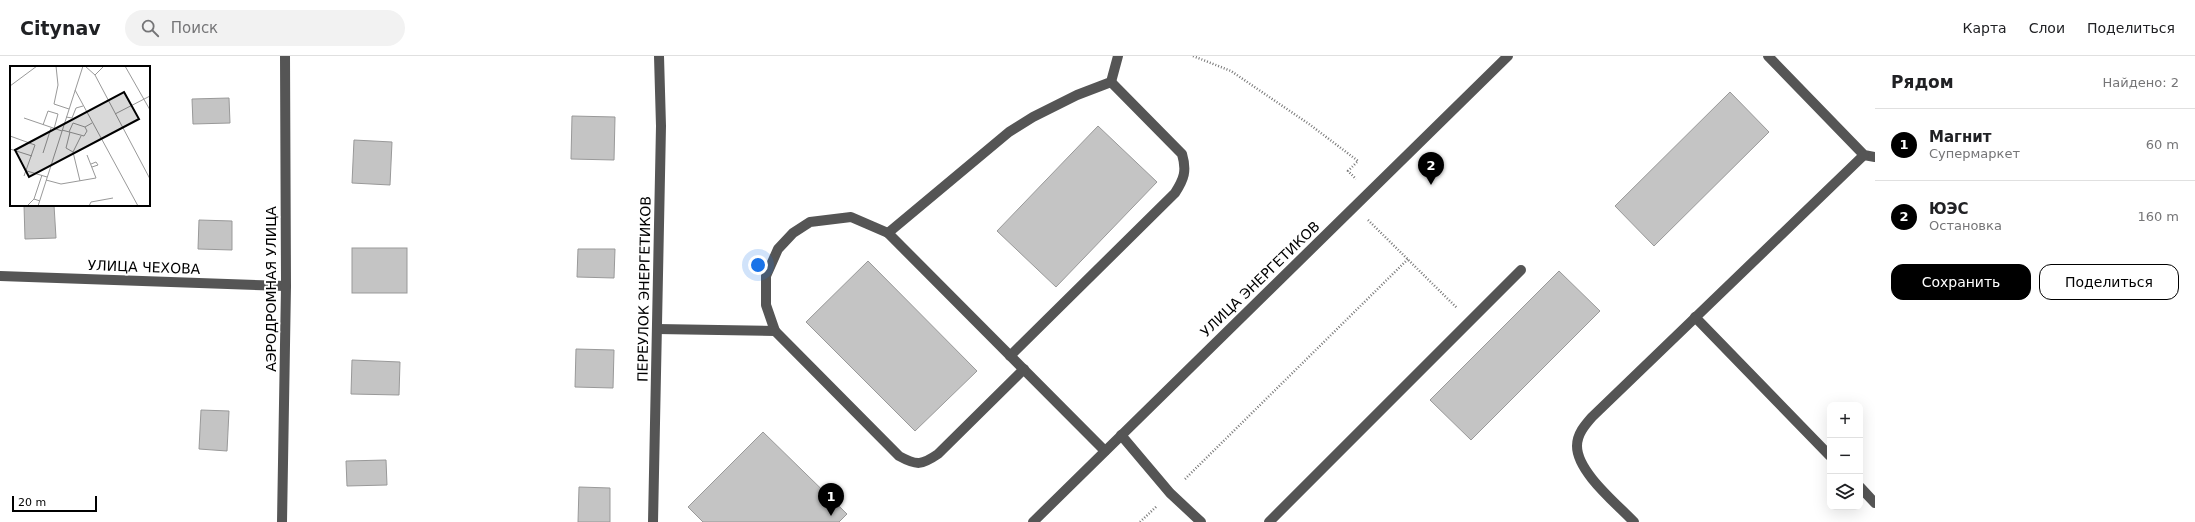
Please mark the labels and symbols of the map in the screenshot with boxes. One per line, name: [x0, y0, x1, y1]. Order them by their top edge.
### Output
inset map: [10, 66, 150, 206]
pin: 2: [1418, 152, 1444, 185]
street label: ПЕРЕУЛОК ЭНЕРГЕТИКОВ: [634, 196, 654, 382]
street label: АЭРОДРОМНАЯ УЛИЦА: [263, 206, 279, 372]
street label: УЛИЦА ЭНЕРГЕТИКОВ: [1197, 218, 1323, 340]
your location: [748, 255, 768, 275]
street label: УЛИЦА ЧЕХОВА: [87, 257, 201, 277]
pin: 1: [818, 483, 844, 516]
scale bar: [12, 494, 97, 513]

